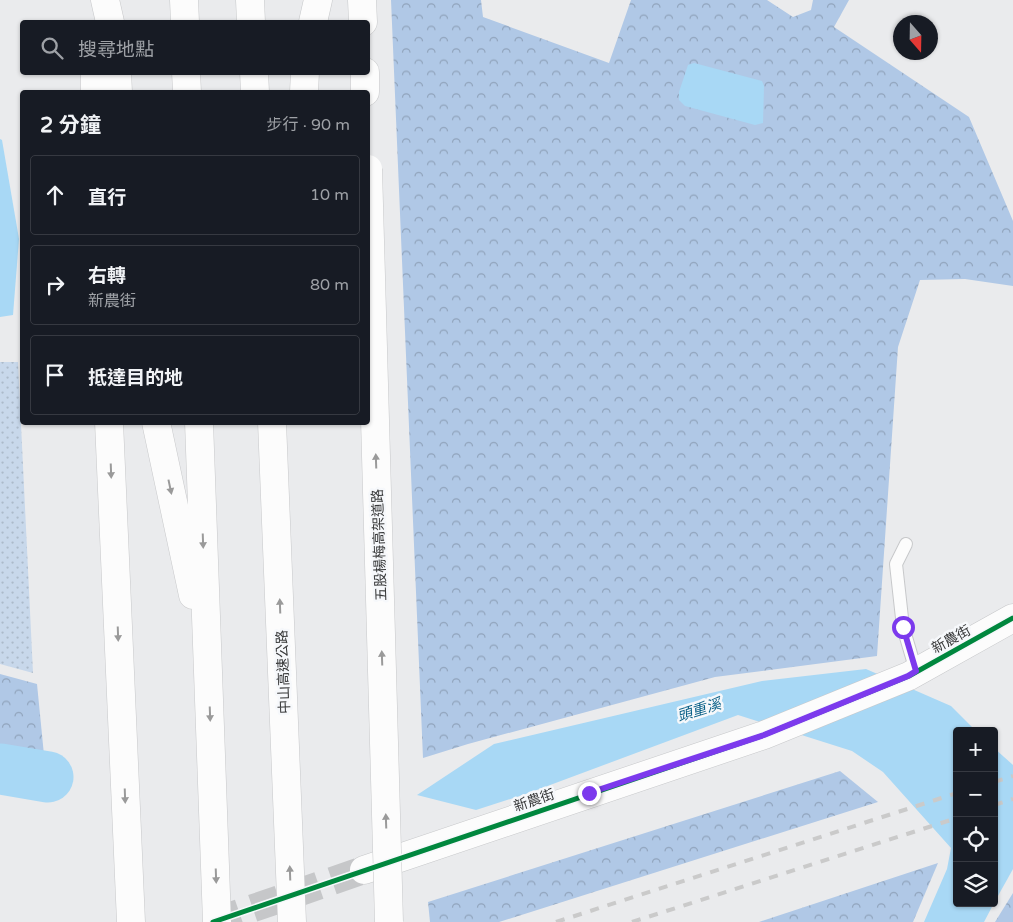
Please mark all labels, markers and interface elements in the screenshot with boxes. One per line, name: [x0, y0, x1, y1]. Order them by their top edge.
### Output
north arrow: [893, 15, 938, 60]
search box: [20, 20, 370, 75]
icon: search: [38, 34, 66, 62]
text: 搜尋地點: [78, 39, 154, 61]
text: 2 分鐘: [40, 113, 101, 138]
text: 步行 · 90 m: [267, 115, 350, 135]
icon: ahead: [41, 181, 69, 209]
text: 10 m: [310, 185, 349, 205]
text: 直行: [88, 187, 126, 209]
text: 右轉: [88, 265, 126, 287]
icon: right: [41, 271, 69, 299]
text: 80 m: [310, 275, 349, 295]
text: 新農街: [88, 291, 136, 311]
icon: arrive: [41, 361, 69, 389]
text: 抵達目的地: [88, 367, 183, 389]
one-way arrow: [372, 453, 380, 469]
one-way arrow: [108, 463, 116, 479]
one-way arrow: [166, 480, 174, 496]
street label: 五股楊梅高架道路: [369, 489, 390, 601]
one-way arrow: [200, 533, 208, 549]
one-way arrow: [276, 598, 284, 614]
route start: [892, 616, 915, 639]
street label: 新農街: [929, 622, 974, 657]
one-way arrow: [115, 626, 123, 642]
street label: 中山高速公路: [274, 630, 293, 714]
one-way arrow: [377, 650, 385, 666]
water label: 頭重溪: [675, 694, 725, 725]
one-way arrow: [206, 706, 214, 722]
map controls: [953, 727, 998, 907]
button: +: [953, 727, 998, 772]
button: −: [953, 772, 998, 817]
route end: [578, 782, 601, 805]
street label: 新農街: [512, 786, 557, 815]
one-way arrow: [122, 788, 130, 804]
one-way arrow: [382, 813, 390, 829]
button: locate: [953, 817, 998, 862]
button: layers: [953, 862, 998, 907]
one-way arrow: [286, 865, 294, 881]
one-way arrow: [212, 869, 220, 885]

